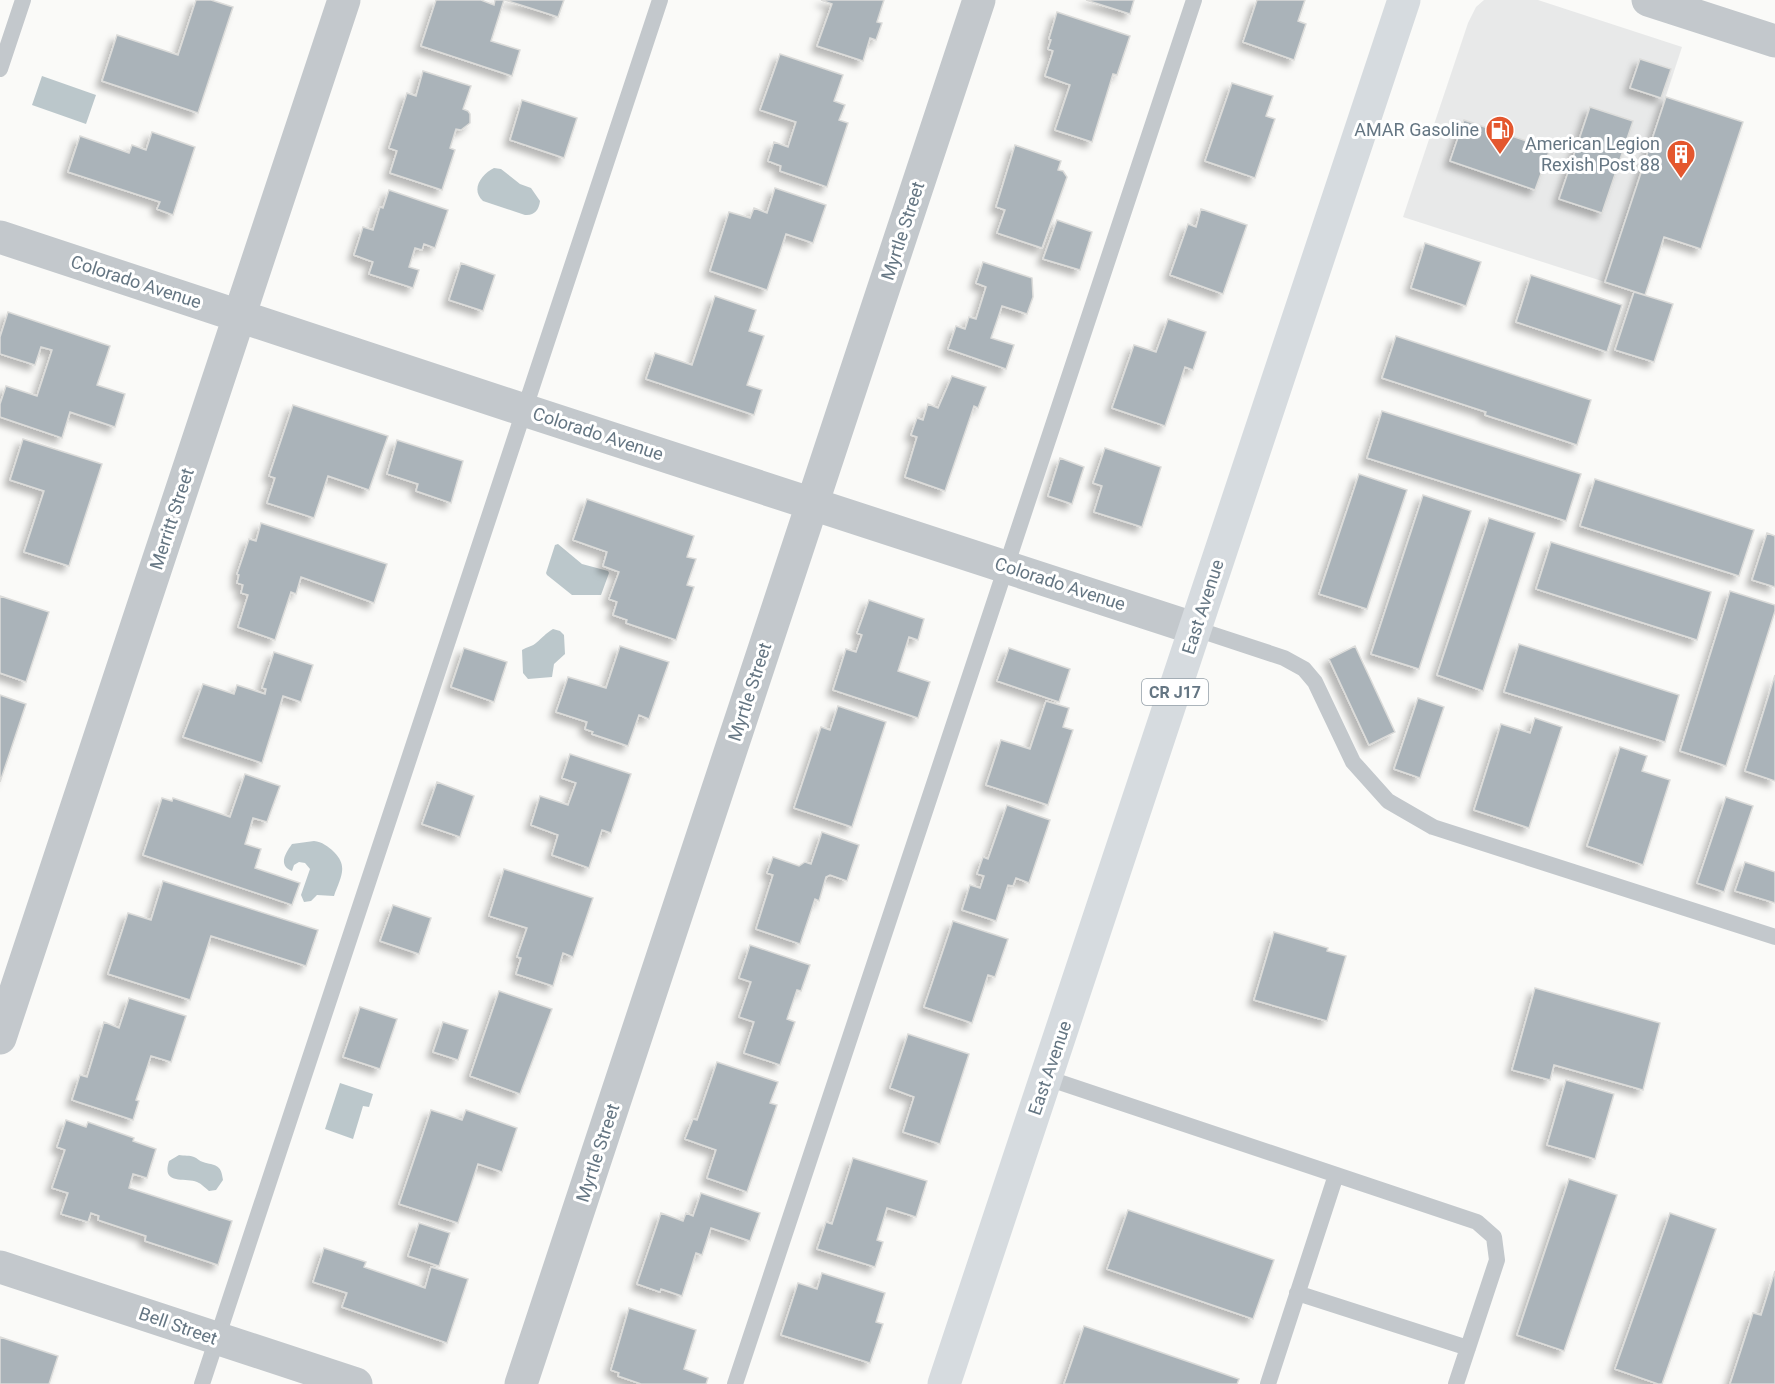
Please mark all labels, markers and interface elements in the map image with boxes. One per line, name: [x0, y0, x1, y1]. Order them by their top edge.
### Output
fuel station icon: AMAR Gasoline: [1484, 114, 1516, 156]
place label: AMAR Gasoline: [1354, 119, 1479, 140]
place label: American Legion Rexish Post 88: [1525, 133, 1660, 175]
building icon: American Legion Rexish Post 88: [1665, 138, 1697, 180]
street label: Myrtle Street: [877, 179, 928, 283]
street label: Colorado Avenue: [68, 251, 204, 313]
street label: Colorado Avenue: [530, 403, 666, 465]
street label: Merritt Street: [145, 465, 198, 572]
street label: Colorado Avenue: [992, 553, 1128, 615]
street label: East Avenue: [1177, 557, 1228, 657]
street label: Myrtle Street: [724, 640, 775, 744]
road number: CR J17: [1142, 679, 1208, 705]
street label: East Avenue: [1024, 1018, 1075, 1118]
street label: Myrtle Street: [572, 1101, 623, 1205]
street label: Bell Street: [136, 1302, 220, 1349]

